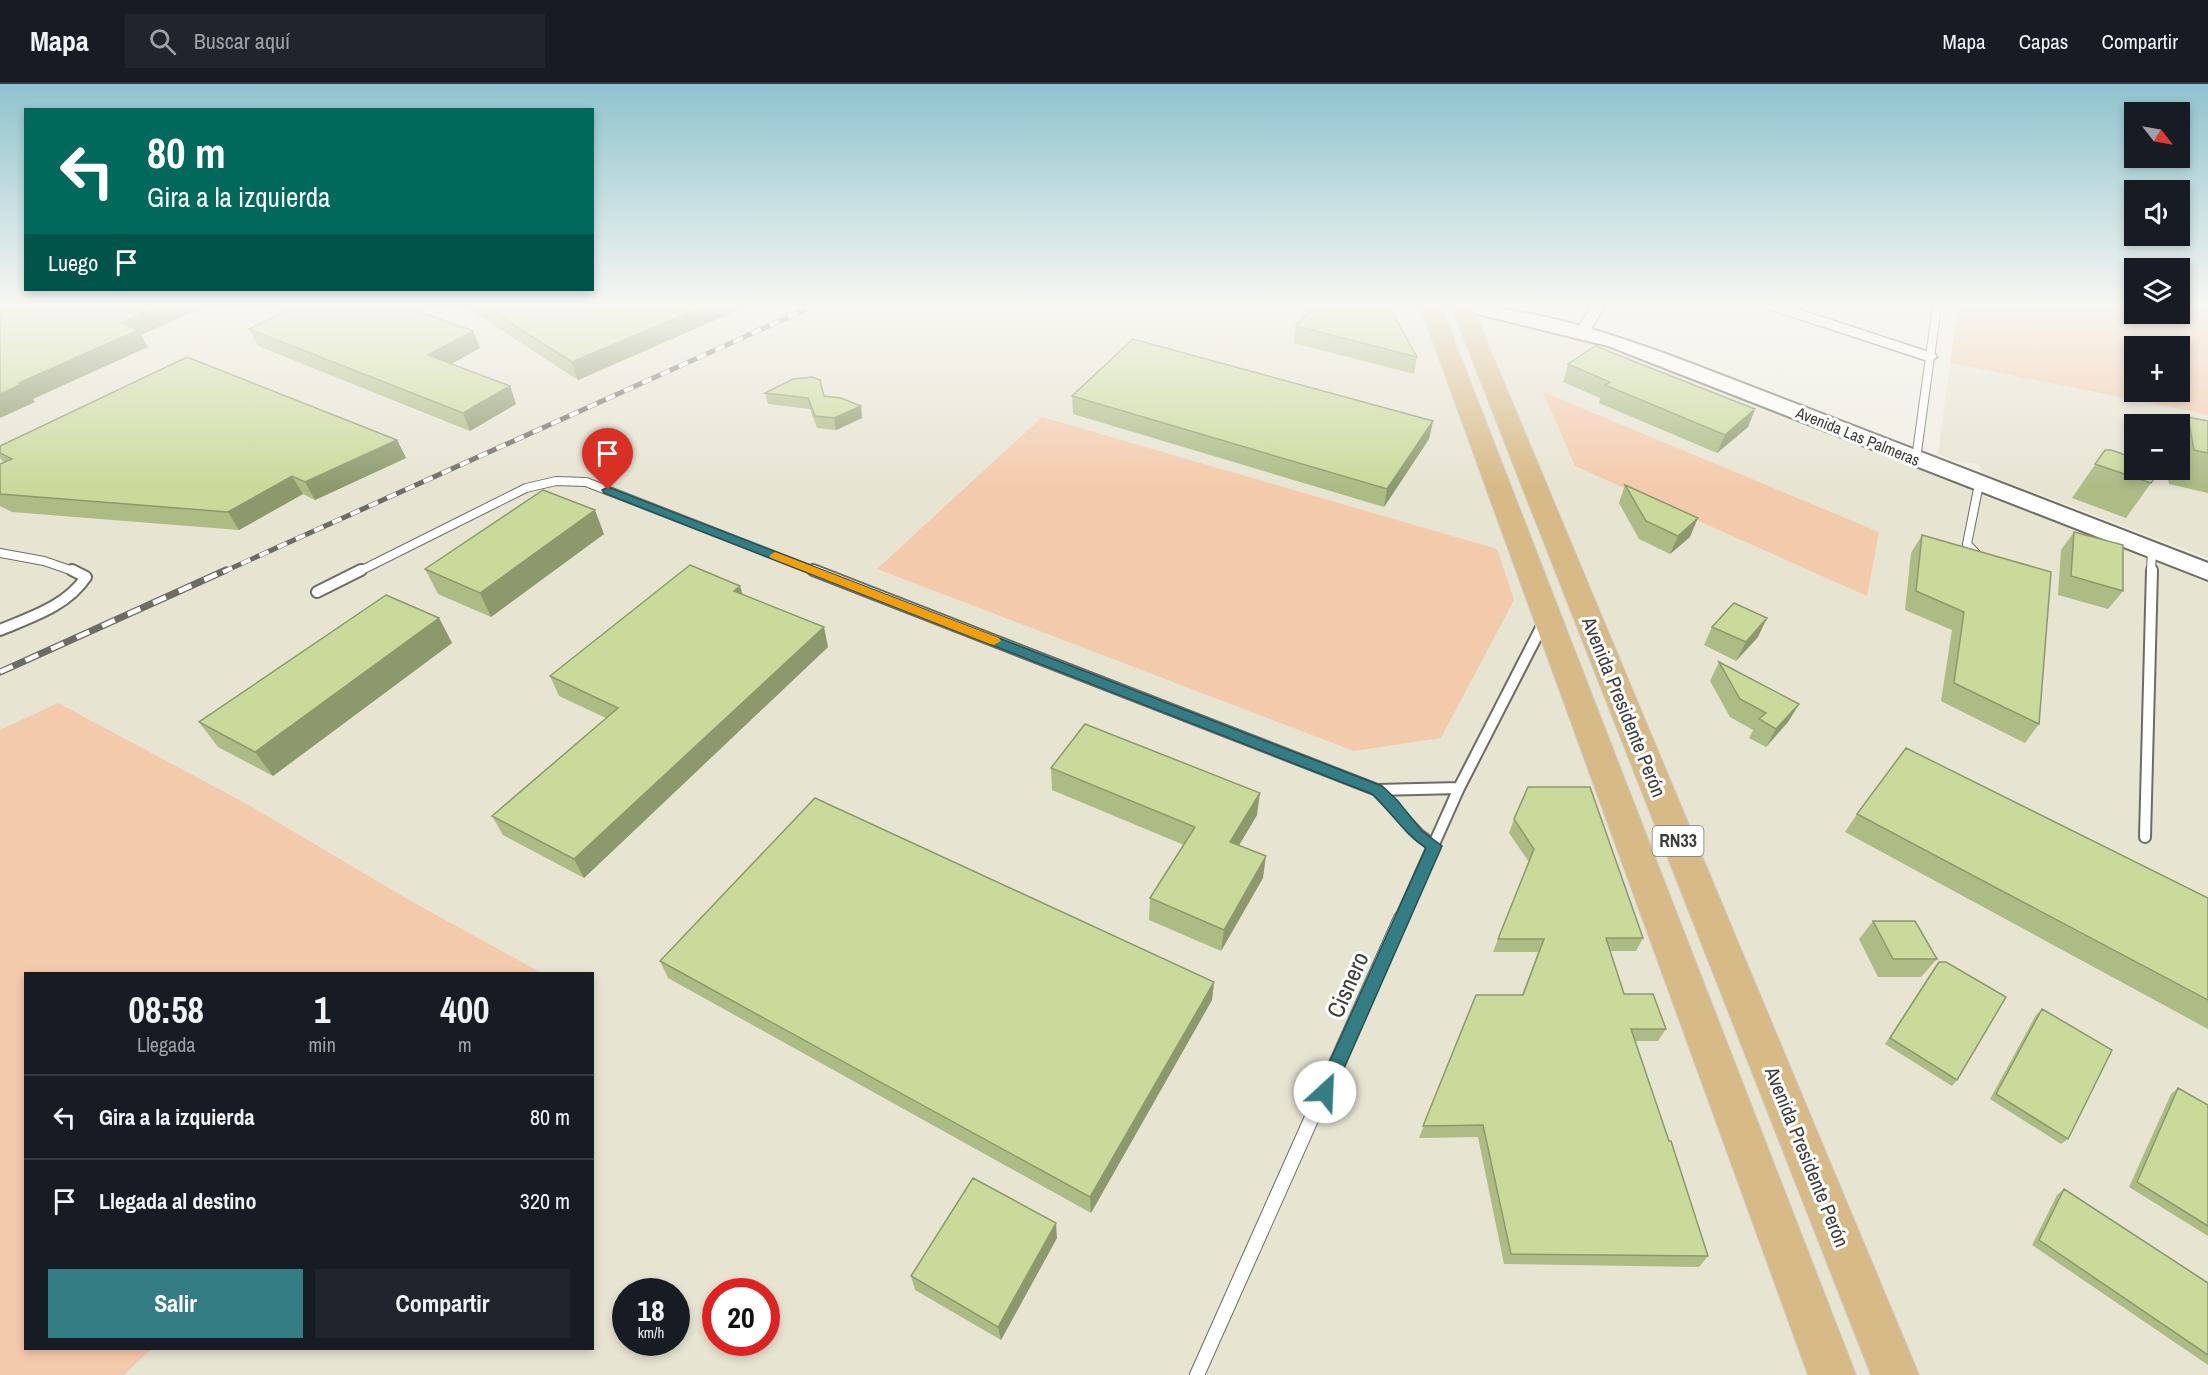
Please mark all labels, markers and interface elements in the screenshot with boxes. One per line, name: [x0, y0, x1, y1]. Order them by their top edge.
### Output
search box: [125, 14, 545, 68]
text: Mapa: [30, 22, 89, 60]
icon: search: [146, 25, 179, 58]
text: Buscar aquí: [194, 26, 290, 56]
text: Mapa: [1943, 27, 1986, 56]
text: Capas: [2019, 27, 2068, 56]
text: Compartir: [2101, 27, 2178, 56]
north arrow: [2124, 102, 2190, 168]
map controls: [2124, 102, 2190, 480]
text: 80 m: [147, 125, 226, 181]
icon: left: [48, 132, 126, 210]
text: Gira a la izquierda: [147, 179, 330, 215]
button: sound: [2124, 180, 2190, 246]
icon: arrive: [110, 246, 143, 279]
text: Luego: [48, 248, 98, 278]
button: layers: [2124, 258, 2190, 324]
button: +: [2124, 336, 2190, 402]
street label: Avenida Las Palmeras: [1792, 401, 1923, 471]
button: −: [2124, 414, 2190, 480]
pin: [582, 428, 633, 490]
icon: arrive: [591, 437, 624, 470]
street label: Avenida Presidente Perón: [1576, 612, 1673, 801]
road number: RN33: [1652, 826, 1704, 856]
street label: Cisnero: [1318, 947, 1376, 1023]
text: 08:58: [128, 986, 204, 1034]
text: 1: [314, 986, 330, 1034]
text: 400: [440, 986, 490, 1034]
text: Llegada: [137, 1031, 195, 1058]
text: min: [308, 1031, 336, 1058]
text: m: [458, 1031, 472, 1058]
position arrow: [1293, 1060, 1357, 1124]
street label: Avenida Presidente Perón: [1759, 1062, 1856, 1251]
icon: left: [48, 1101, 81, 1134]
text: Gira a la izquierda: [99, 1102, 254, 1132]
text: 80 m: [530, 1102, 570, 1132]
icon: arrive: [48, 1185, 81, 1218]
text: Llegada al destino: [99, 1186, 256, 1216]
text: 320 m: [520, 1186, 570, 1216]
button: Salir: [48, 1269, 303, 1338]
button: Compartir: [315, 1269, 570, 1338]
speed limit sign: 20: [702, 1278, 780, 1356]
text: 18: [637, 1290, 665, 1330]
text: km/h: [638, 1322, 664, 1343]

